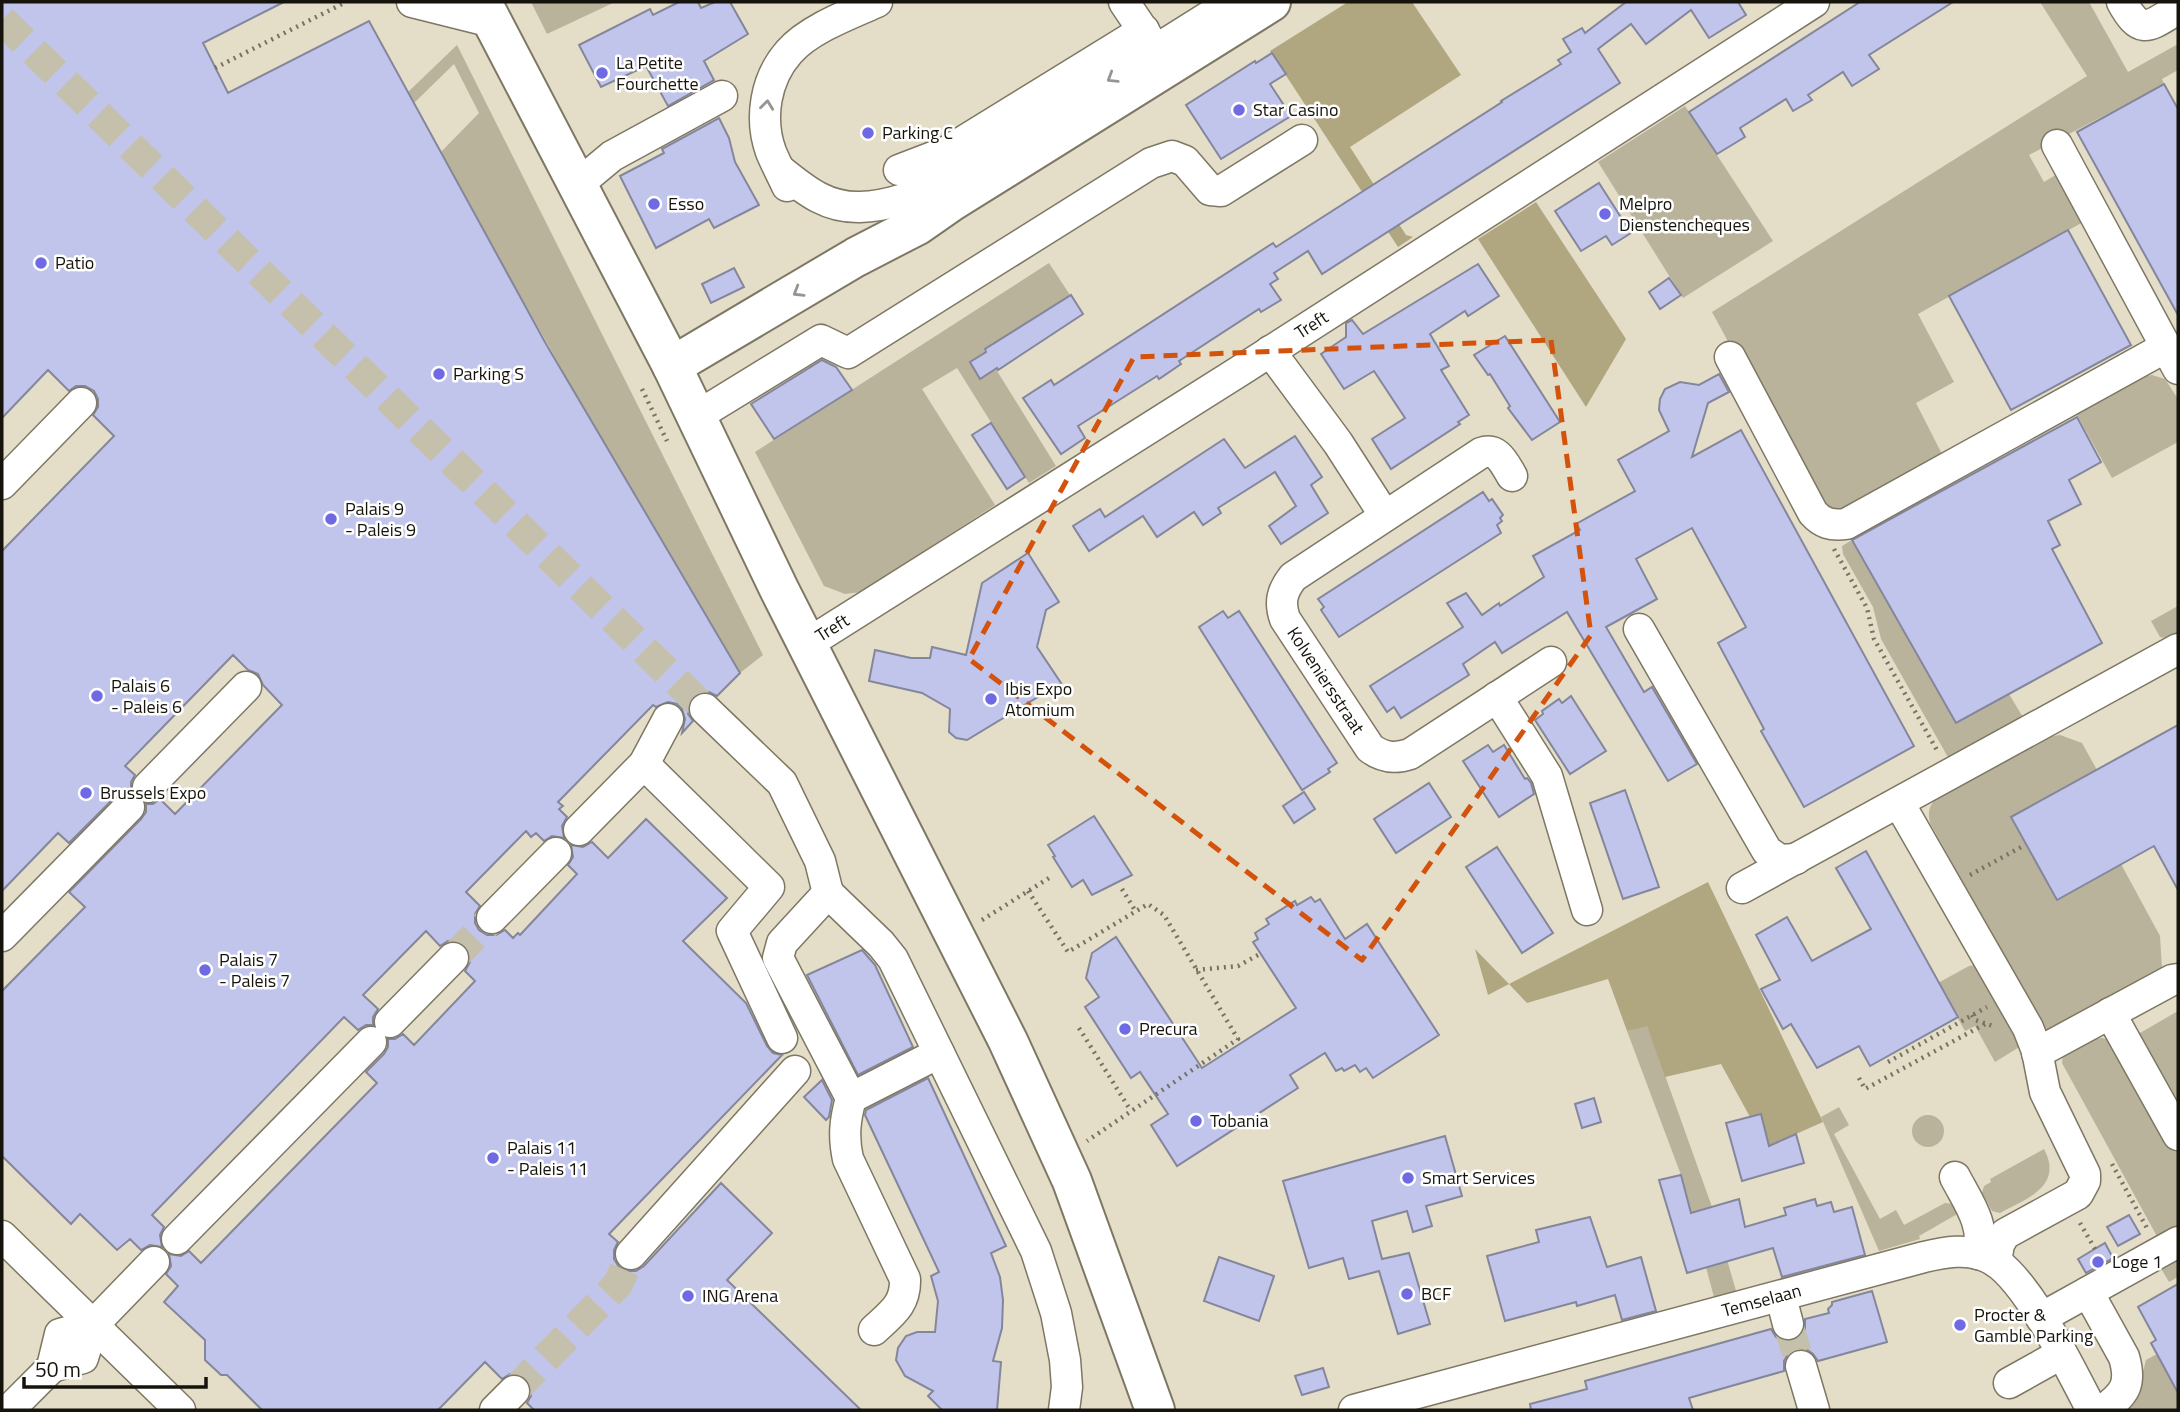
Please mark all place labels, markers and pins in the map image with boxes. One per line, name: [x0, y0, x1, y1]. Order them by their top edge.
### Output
place label: La Petite Fourchette: [616, 49, 699, 97]
marker: La Petite Fourchette: [594, 65, 610, 81]
place label: Star Casino: [1253, 96, 1338, 123]
marker: Star Casino: [1231, 102, 1247, 118]
place label: Parking C: [882, 119, 953, 146]
marker: Parking C: [860, 125, 876, 141]
place label: Esso: [668, 190, 704, 217]
place label: Melpro Dienstencheques: [1619, 190, 1750, 238]
marker: Esso: [646, 196, 662, 212]
marker: Melpro Dienstencheques: [1597, 206, 1613, 222]
place label: Patio: [55, 249, 94, 276]
marker: Patio: [33, 255, 49, 271]
place label: Parking S: [453, 360, 524, 387]
marker: Parking S: [431, 366, 447, 382]
place label: Palais 9 - Paleis 9: [345, 495, 416, 543]
marker: Palais 9 - Paleis 9: [323, 511, 339, 527]
place label: Palais 6 - Paleis 6: [111, 672, 182, 720]
place label: Ibis Expo Atomium: [1005, 675, 1075, 723]
marker: Palais 6 - Paleis 6: [89, 688, 105, 704]
marker: Ibis Expo Atomium: [983, 691, 999, 707]
place label: Brussels Expo: [100, 779, 206, 806]
marker: Brussels Expo: [78, 785, 94, 801]
place label: Palais 7 - Paleis 7: [219, 946, 290, 994]
marker: Palais 7 - Paleis 7: [197, 962, 213, 978]
place label: Precura: [1139, 1015, 1197, 1042]
marker: Precura: [1117, 1021, 1133, 1037]
place label: Tobania: [1210, 1107, 1268, 1134]
marker: Tobania: [1188, 1113, 1204, 1129]
place label: Palais 11 - Paleis 11: [507, 1134, 588, 1182]
marker: Palais 11 - Paleis 11: [485, 1150, 501, 1166]
place label: Smart Services: [1422, 1164, 1535, 1191]
marker: Smart Services: [1400, 1170, 1416, 1186]
place label: Loge 1: [2112, 1248, 2162, 1275]
marker: Loge 1: [2090, 1254, 2106, 1270]
place label: BCF: [1421, 1280, 1451, 1307]
place label: ING Arena: [702, 1282, 778, 1309]
marker: BCF: [1399, 1286, 1415, 1302]
marker: ING Arena: [680, 1288, 696, 1304]
place label: Procter & Gamble Parking: [1974, 1301, 2093, 1349]
marker: Procter & Gamble Parking: [1952, 1317, 1968, 1333]

